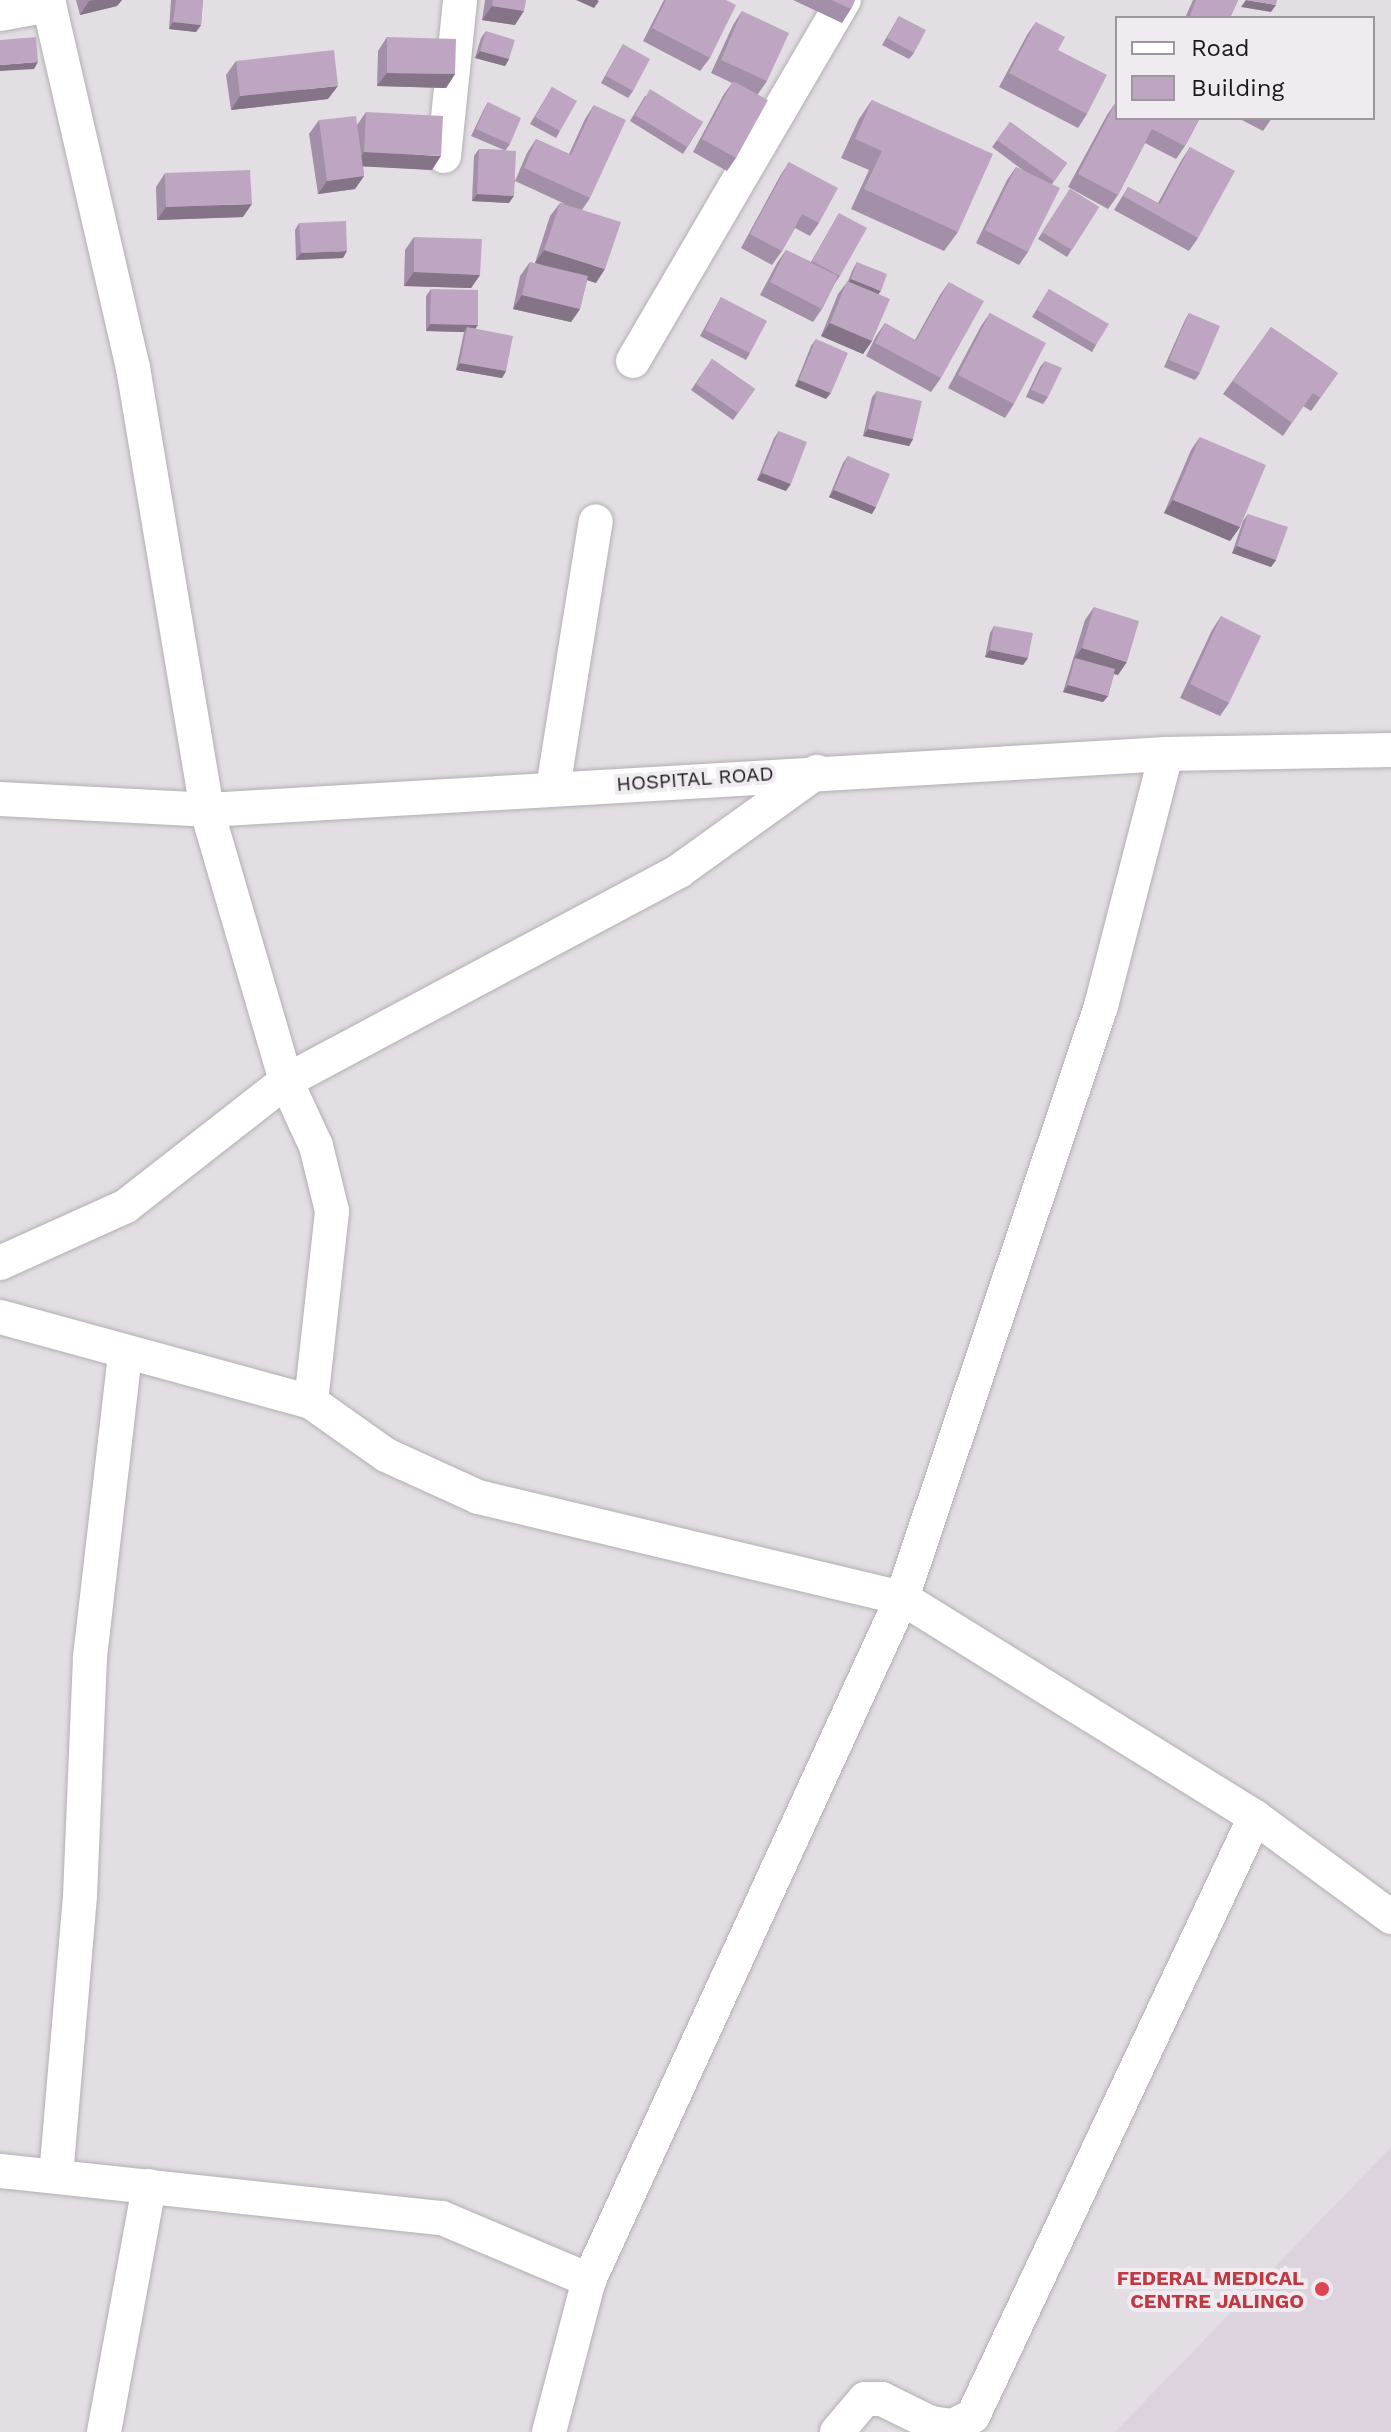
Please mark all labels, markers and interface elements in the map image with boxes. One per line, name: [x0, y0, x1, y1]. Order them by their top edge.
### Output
legend: [1115, 16, 1375, 120]
text: Road: [1191, 34, 1250, 62]
text: Building: [1191, 74, 1284, 102]
street label: HOSPITAL ROAD: [615, 762, 775, 796]
place label: FEDERAL MEDICAL CENTRE JALINGO: [1116, 2266, 1304, 2313]
marker: FEDERAL MEDICAL CENTRE JALINGO: [1311, 2278, 1333, 2300]

